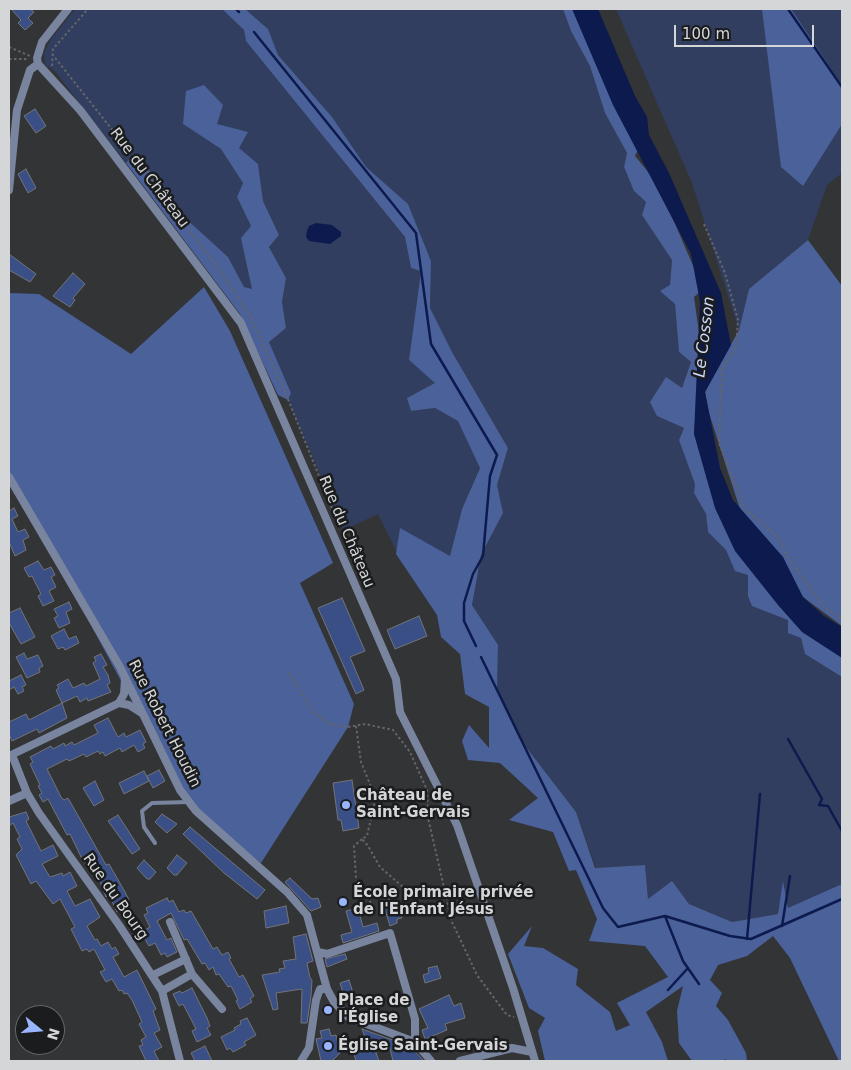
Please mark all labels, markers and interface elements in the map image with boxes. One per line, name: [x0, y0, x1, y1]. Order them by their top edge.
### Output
scale bar: [676, 15, 816, 47]
text: 100 m: [682, 25, 730, 43]
street label: Rue du Château: [106, 125, 192, 231]
water label: Le Cosson: [691, 295, 719, 379]
street label: Rue du Château: [314, 473, 378, 591]
street label: Rue Robert Houdin: [124, 657, 204, 791]
place label: Château de Saint-Gervais: [356, 787, 470, 822]
marker: Château de Saint-Gervais: [340, 799, 352, 811]
street label: Rue du Bourg: [79, 850, 151, 944]
place label: École primaire privée de l'Enfant Jésus: [353, 884, 533, 919]
marker: École primaire privée de l'Enfant Jésus: [337, 896, 349, 908]
place label: Place de l'Église: [338, 992, 409, 1027]
marker: Place de l'Église: [322, 1004, 334, 1016]
north arrow: [15, 1005, 65, 1055]
text: N: [44, 1026, 63, 1042]
place label: Église Saint-Gervais: [338, 1037, 508, 1055]
marker: Église Saint-Gervais: [322, 1040, 334, 1052]

